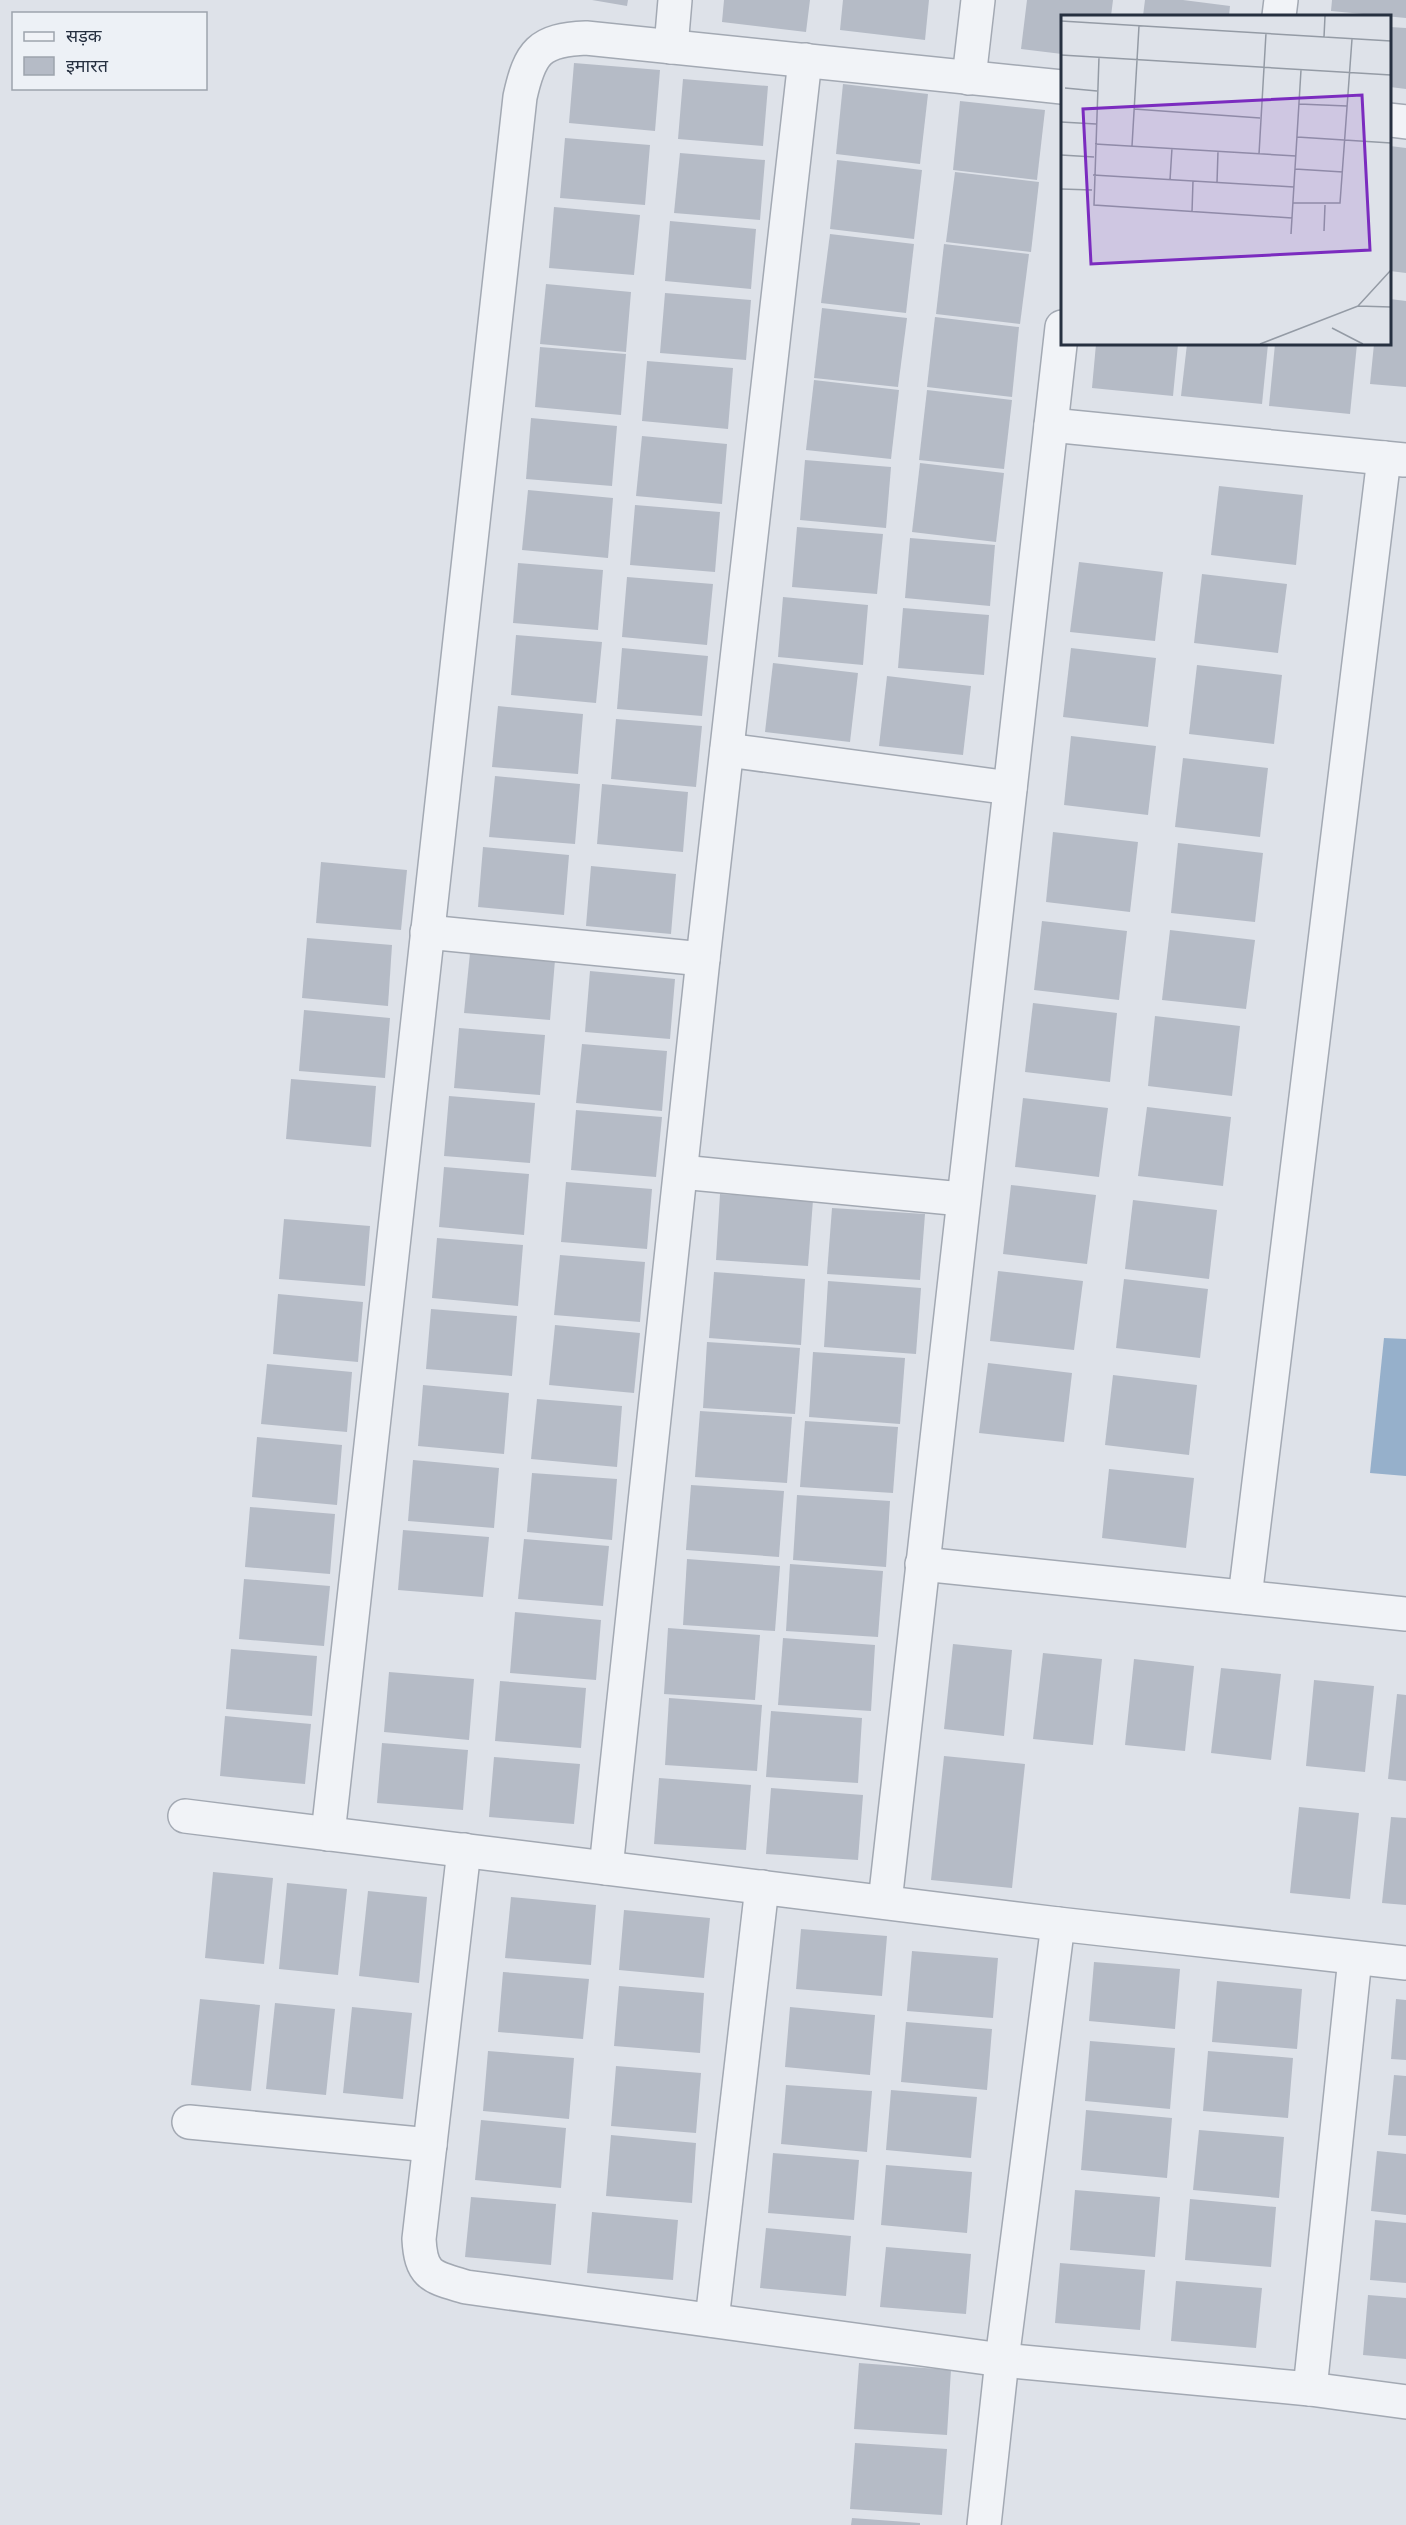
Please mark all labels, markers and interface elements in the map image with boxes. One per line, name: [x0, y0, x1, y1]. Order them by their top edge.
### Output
legend: [12, 12, 207, 90]
inset map: [1061, 15, 1391, 345]
text: सड़क: [66, 26, 103, 46]
text: इमारत: [66, 56, 109, 76]

